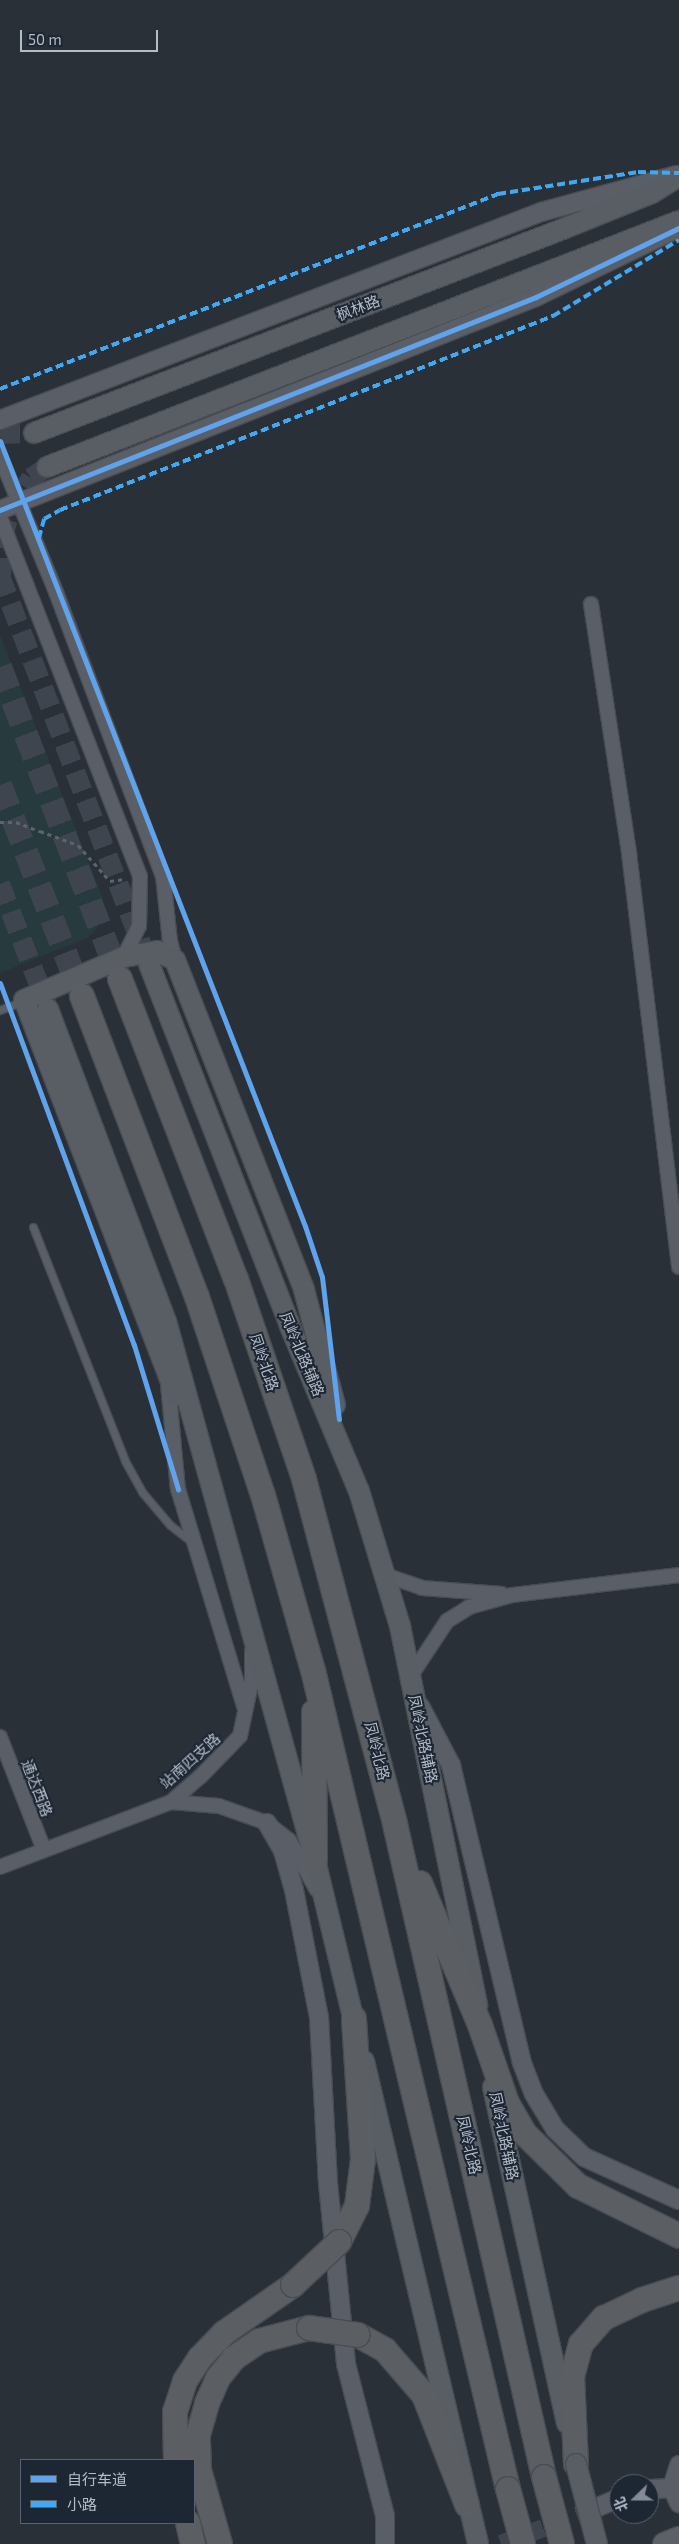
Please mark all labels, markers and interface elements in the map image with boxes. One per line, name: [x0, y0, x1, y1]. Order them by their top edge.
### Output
scale bar: [22, 20, 160, 52]
text: 50 m: [28, 30, 62, 48]
street label: 枫林路: [334, 292, 382, 324]
street label: 凤岭北路辅路: [276, 1309, 328, 1399]
street label: 凤岭北路: [246, 1331, 282, 1393]
street label: 凤岭北路辅路: [405, 1693, 441, 1785]
street label: 凤岭北路: [361, 1720, 393, 1782]
street label: 站南四支路: [156, 1729, 224, 1793]
street label: 通达西路: [18, 1757, 56, 1819]
street label: 凤岭北路辅路: [486, 2090, 522, 2182]
street label: 凤岭北路: [453, 2114, 485, 2176]
legend: [20, 2459, 195, 2524]
text: 自行车道: [67, 2470, 127, 2488]
north arrow: [609, 2474, 659, 2524]
text: 小路: [67, 2495, 97, 2513]
text: 北: [610, 2495, 631, 2514]

